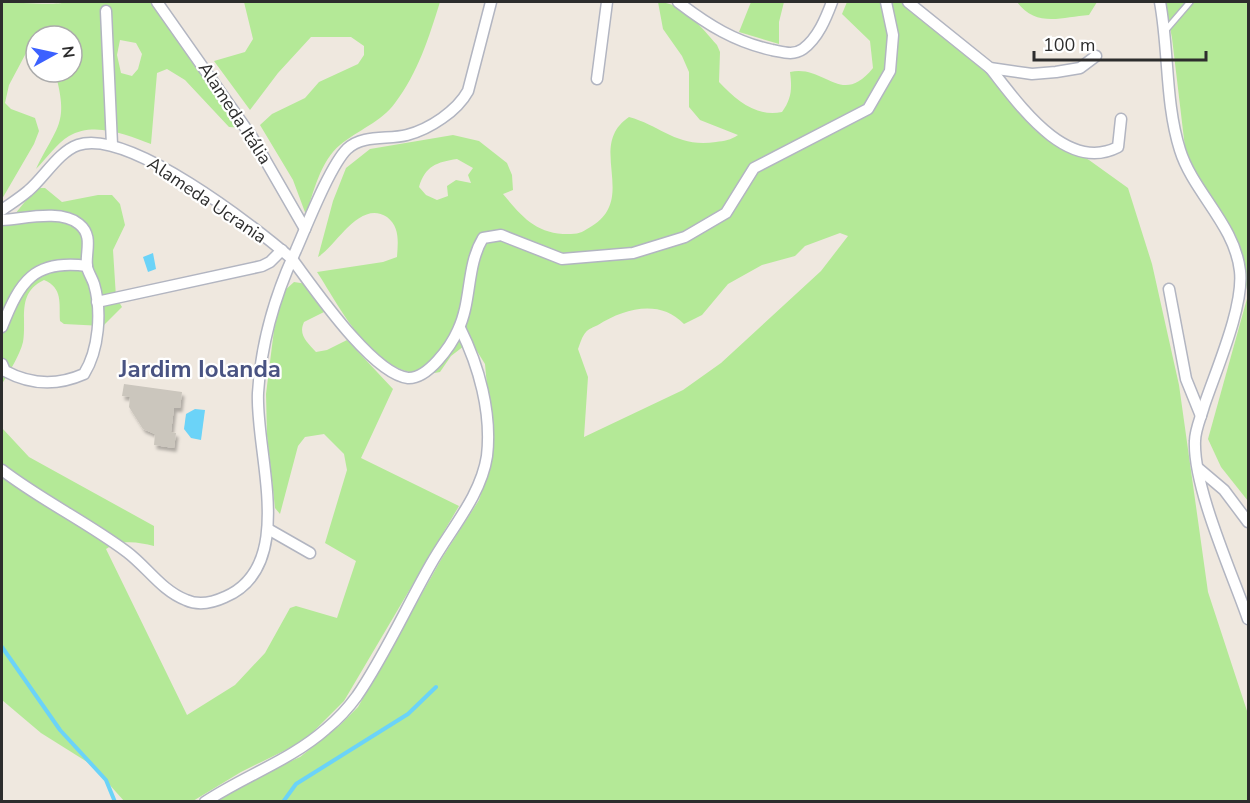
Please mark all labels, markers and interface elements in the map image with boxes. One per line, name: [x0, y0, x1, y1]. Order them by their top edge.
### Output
north arrow: [24, 24, 84, 84]
scale bar: [1034, 24, 1206, 62]
text: 100 m: [1043, 33, 1095, 57]
text: N: [56, 45, 80, 60]
street label: Alameda Itália: [193, 57, 277, 169]
street label: Alameda Ucrania: [143, 151, 271, 249]
district label: Jardim Iolanda: [118, 353, 281, 385]

